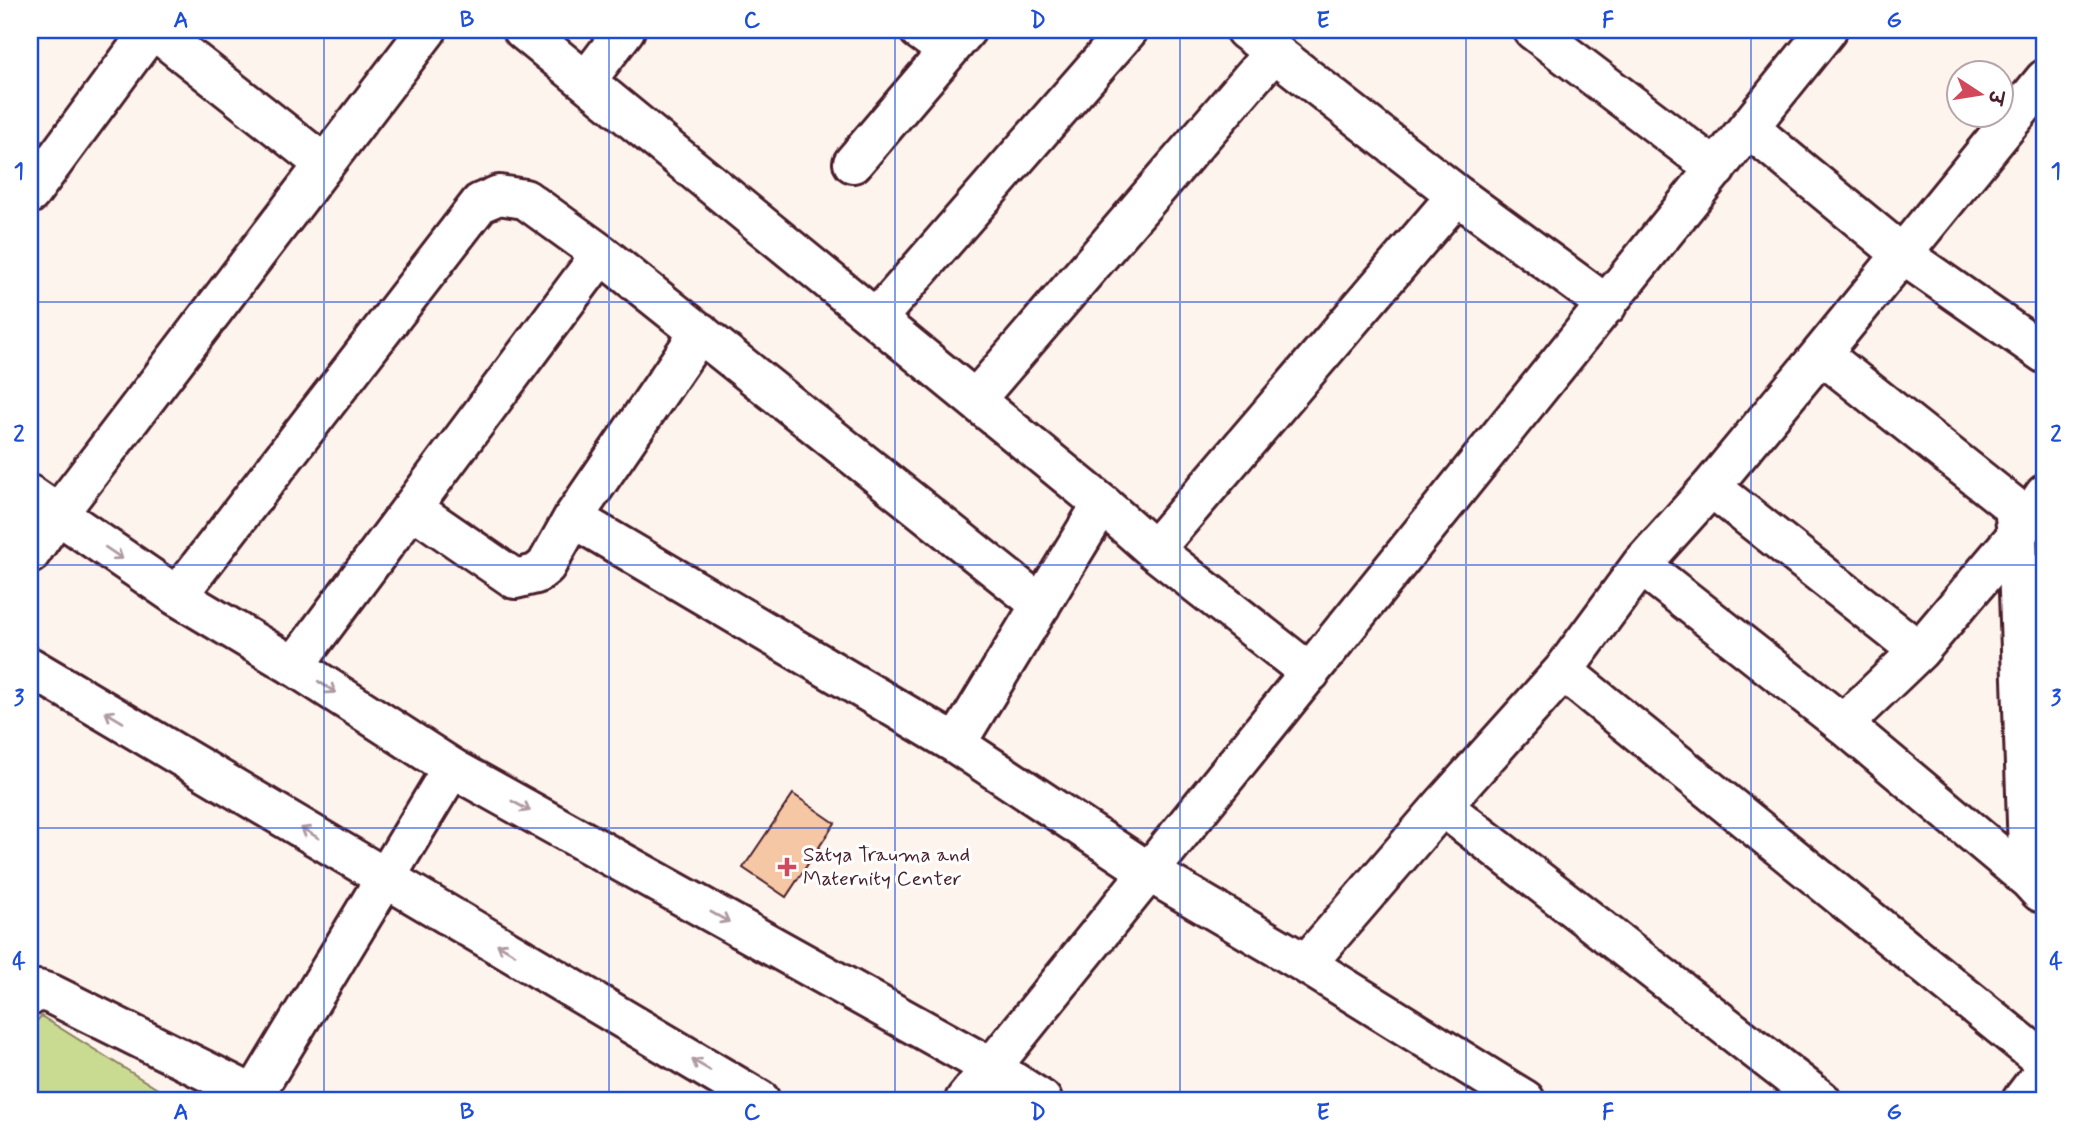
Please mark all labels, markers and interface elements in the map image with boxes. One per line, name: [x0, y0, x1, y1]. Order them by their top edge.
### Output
text: A: [173, 6, 189, 36]
text: B: [460, 6, 475, 36]
text: C: [744, 6, 761, 36]
text: D: [1030, 6, 1046, 36]
text: E: [1316, 6, 1330, 36]
text: F: [1602, 6, 1614, 36]
text: G: [1886, 6, 1902, 36]
north arrow: [1946, 60, 2016, 130]
text: उ: [1981, 86, 2009, 108]
text: 1: [14, 157, 24, 187]
text: 1: [2051, 157, 2061, 187]
text: 2: [13, 420, 25, 450]
text: 2: [2050, 420, 2062, 450]
one-way arrow: [103, 546, 123, 560]
one-way arrow: [317, 680, 336, 695]
text: 3: [14, 684, 25, 714]
text: 3: [2051, 684, 2062, 714]
one-way arrow: [105, 710, 125, 724]
one-way arrow: [510, 799, 530, 813]
one-way arrow: [300, 826, 320, 840]
place label: Satya Trauma and Maternity Center: [803, 841, 970, 893]
marker: Satya Trauma and Maternity Center: [777, 857, 797, 877]
one-way arrow: [709, 910, 729, 924]
one-way arrow: [496, 942, 516, 956]
text: 4: [12, 947, 26, 977]
text: 4: [2049, 947, 2063, 977]
one-way arrow: [692, 1058, 712, 1072]
text: A: [173, 1098, 189, 1128]
text: B: [460, 1098, 475, 1128]
text: C: [744, 1098, 761, 1128]
text: D: [1030, 1098, 1046, 1128]
text: E: [1316, 1098, 1330, 1128]
text: F: [1602, 1098, 1614, 1128]
text: G: [1886, 1098, 1902, 1128]

